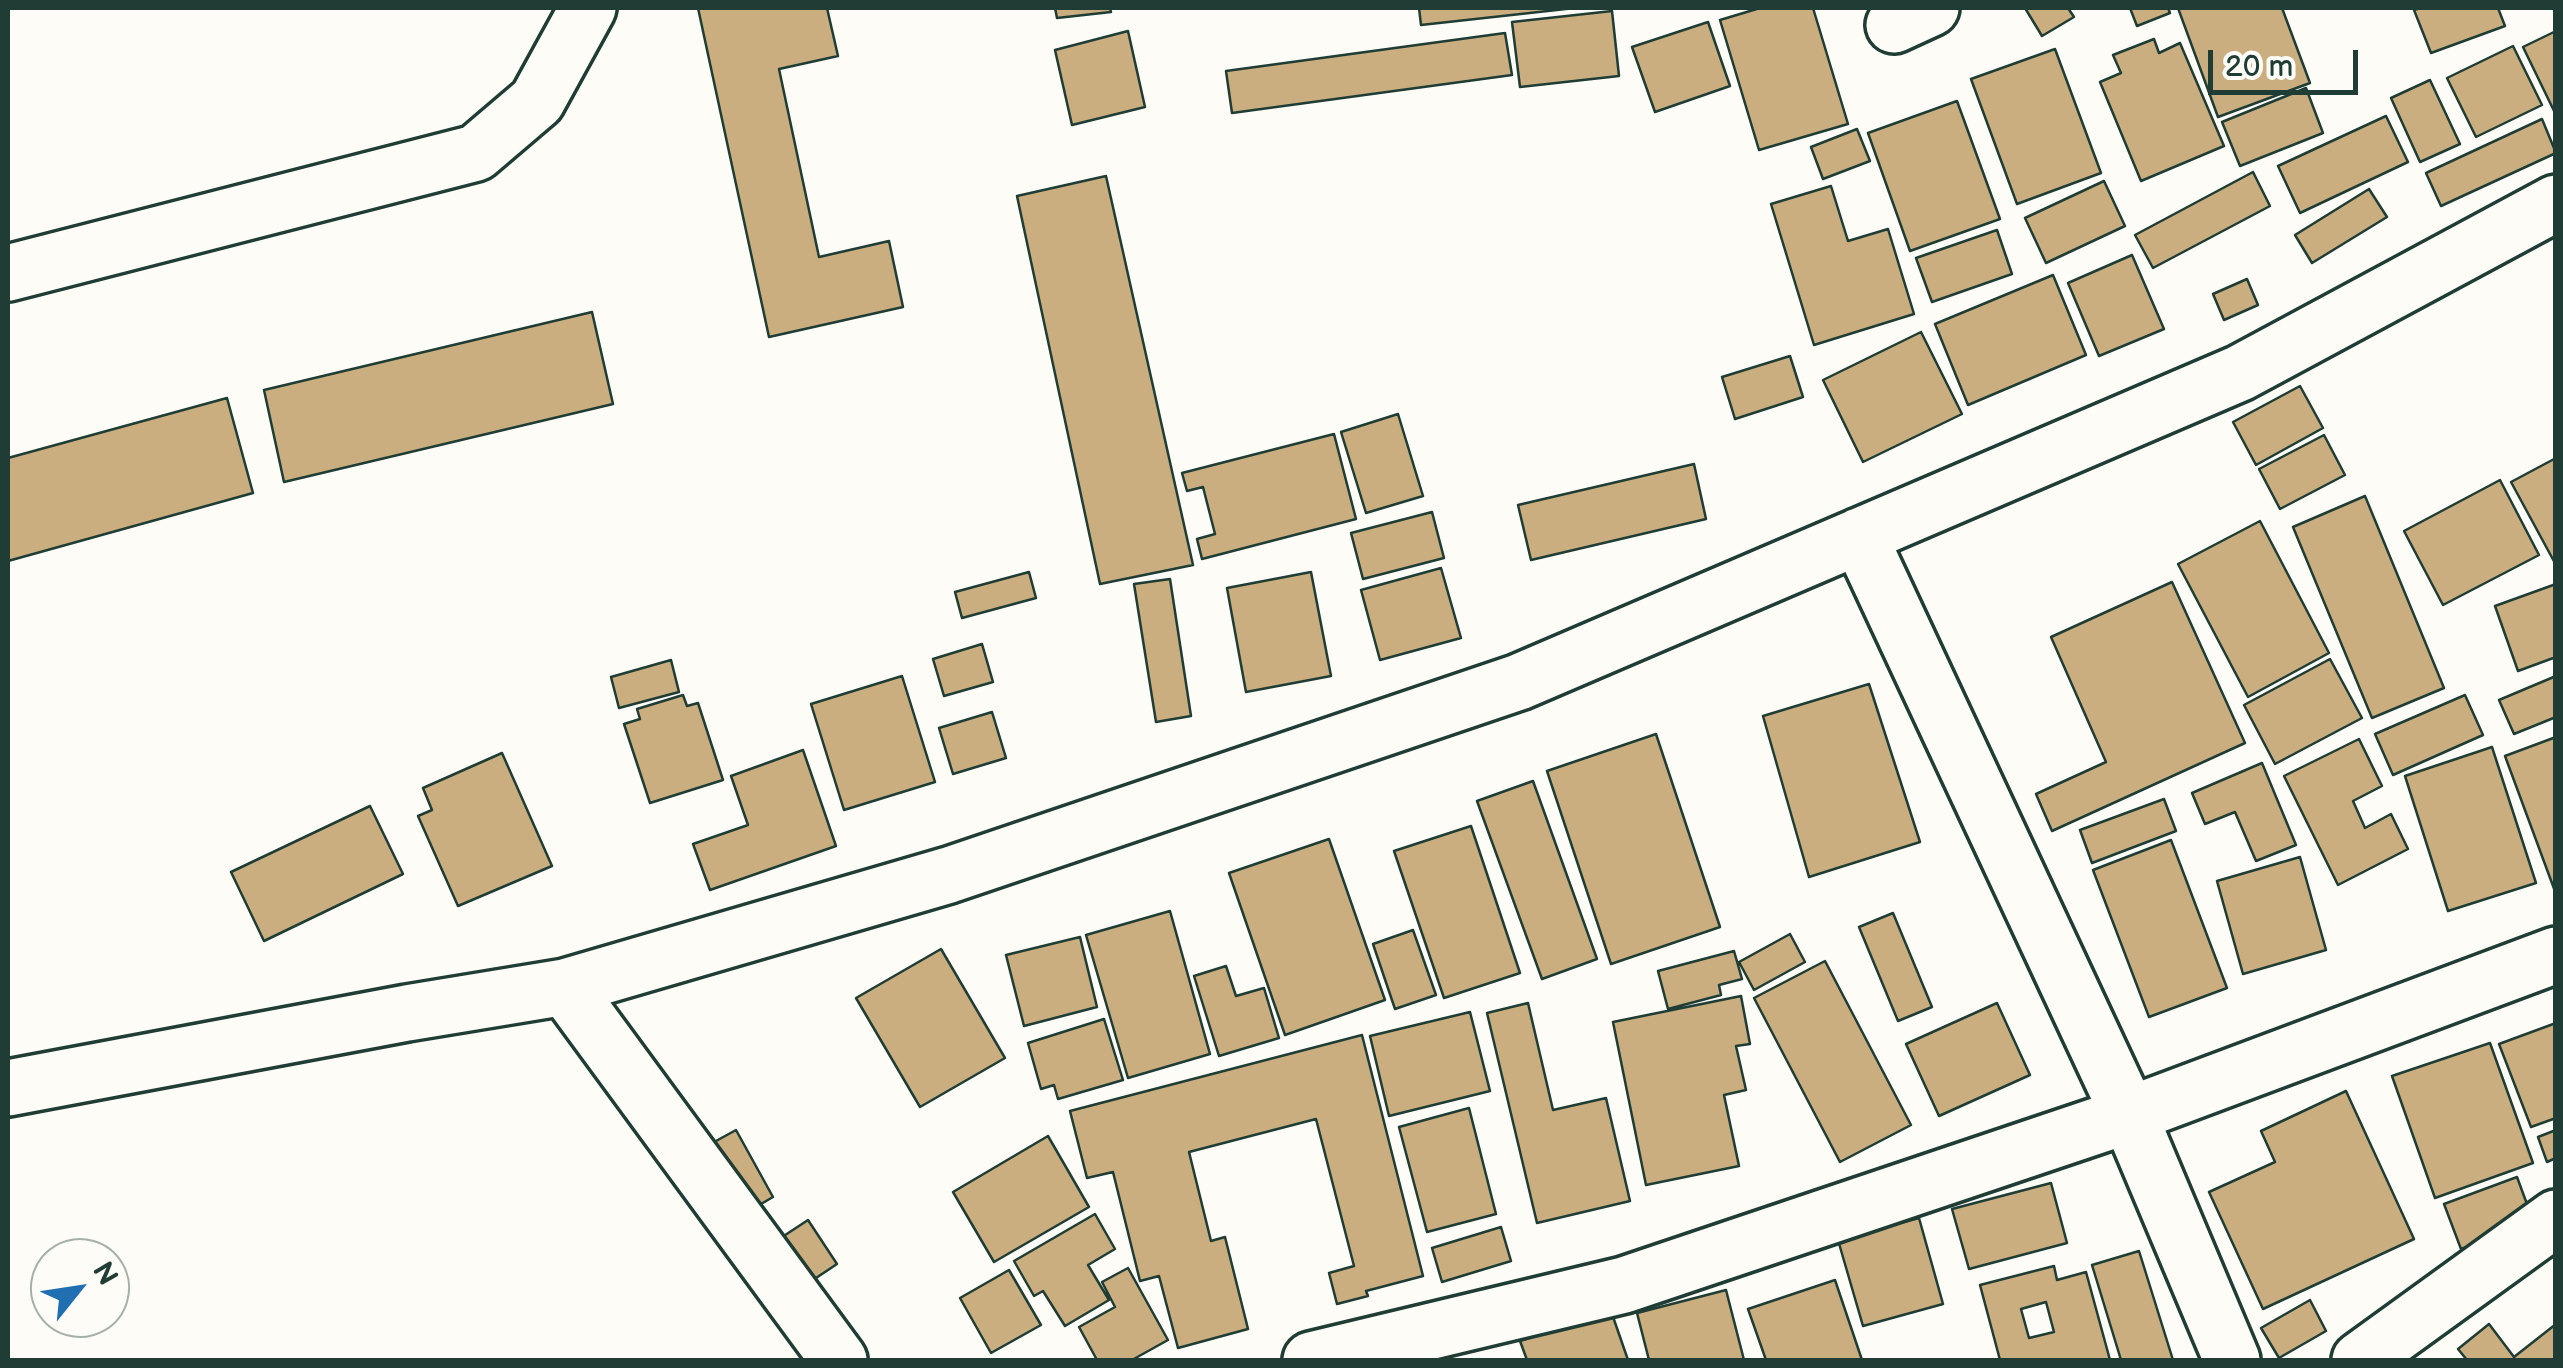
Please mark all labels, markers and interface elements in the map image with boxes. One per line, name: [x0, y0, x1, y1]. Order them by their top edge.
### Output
scale bar: [2213, 30, 2363, 92]
text: 20 m: [2225, 49, 2293, 85]
north arrow: [30, 1238, 130, 1338]
text: N: [85, 1256, 124, 1291]

